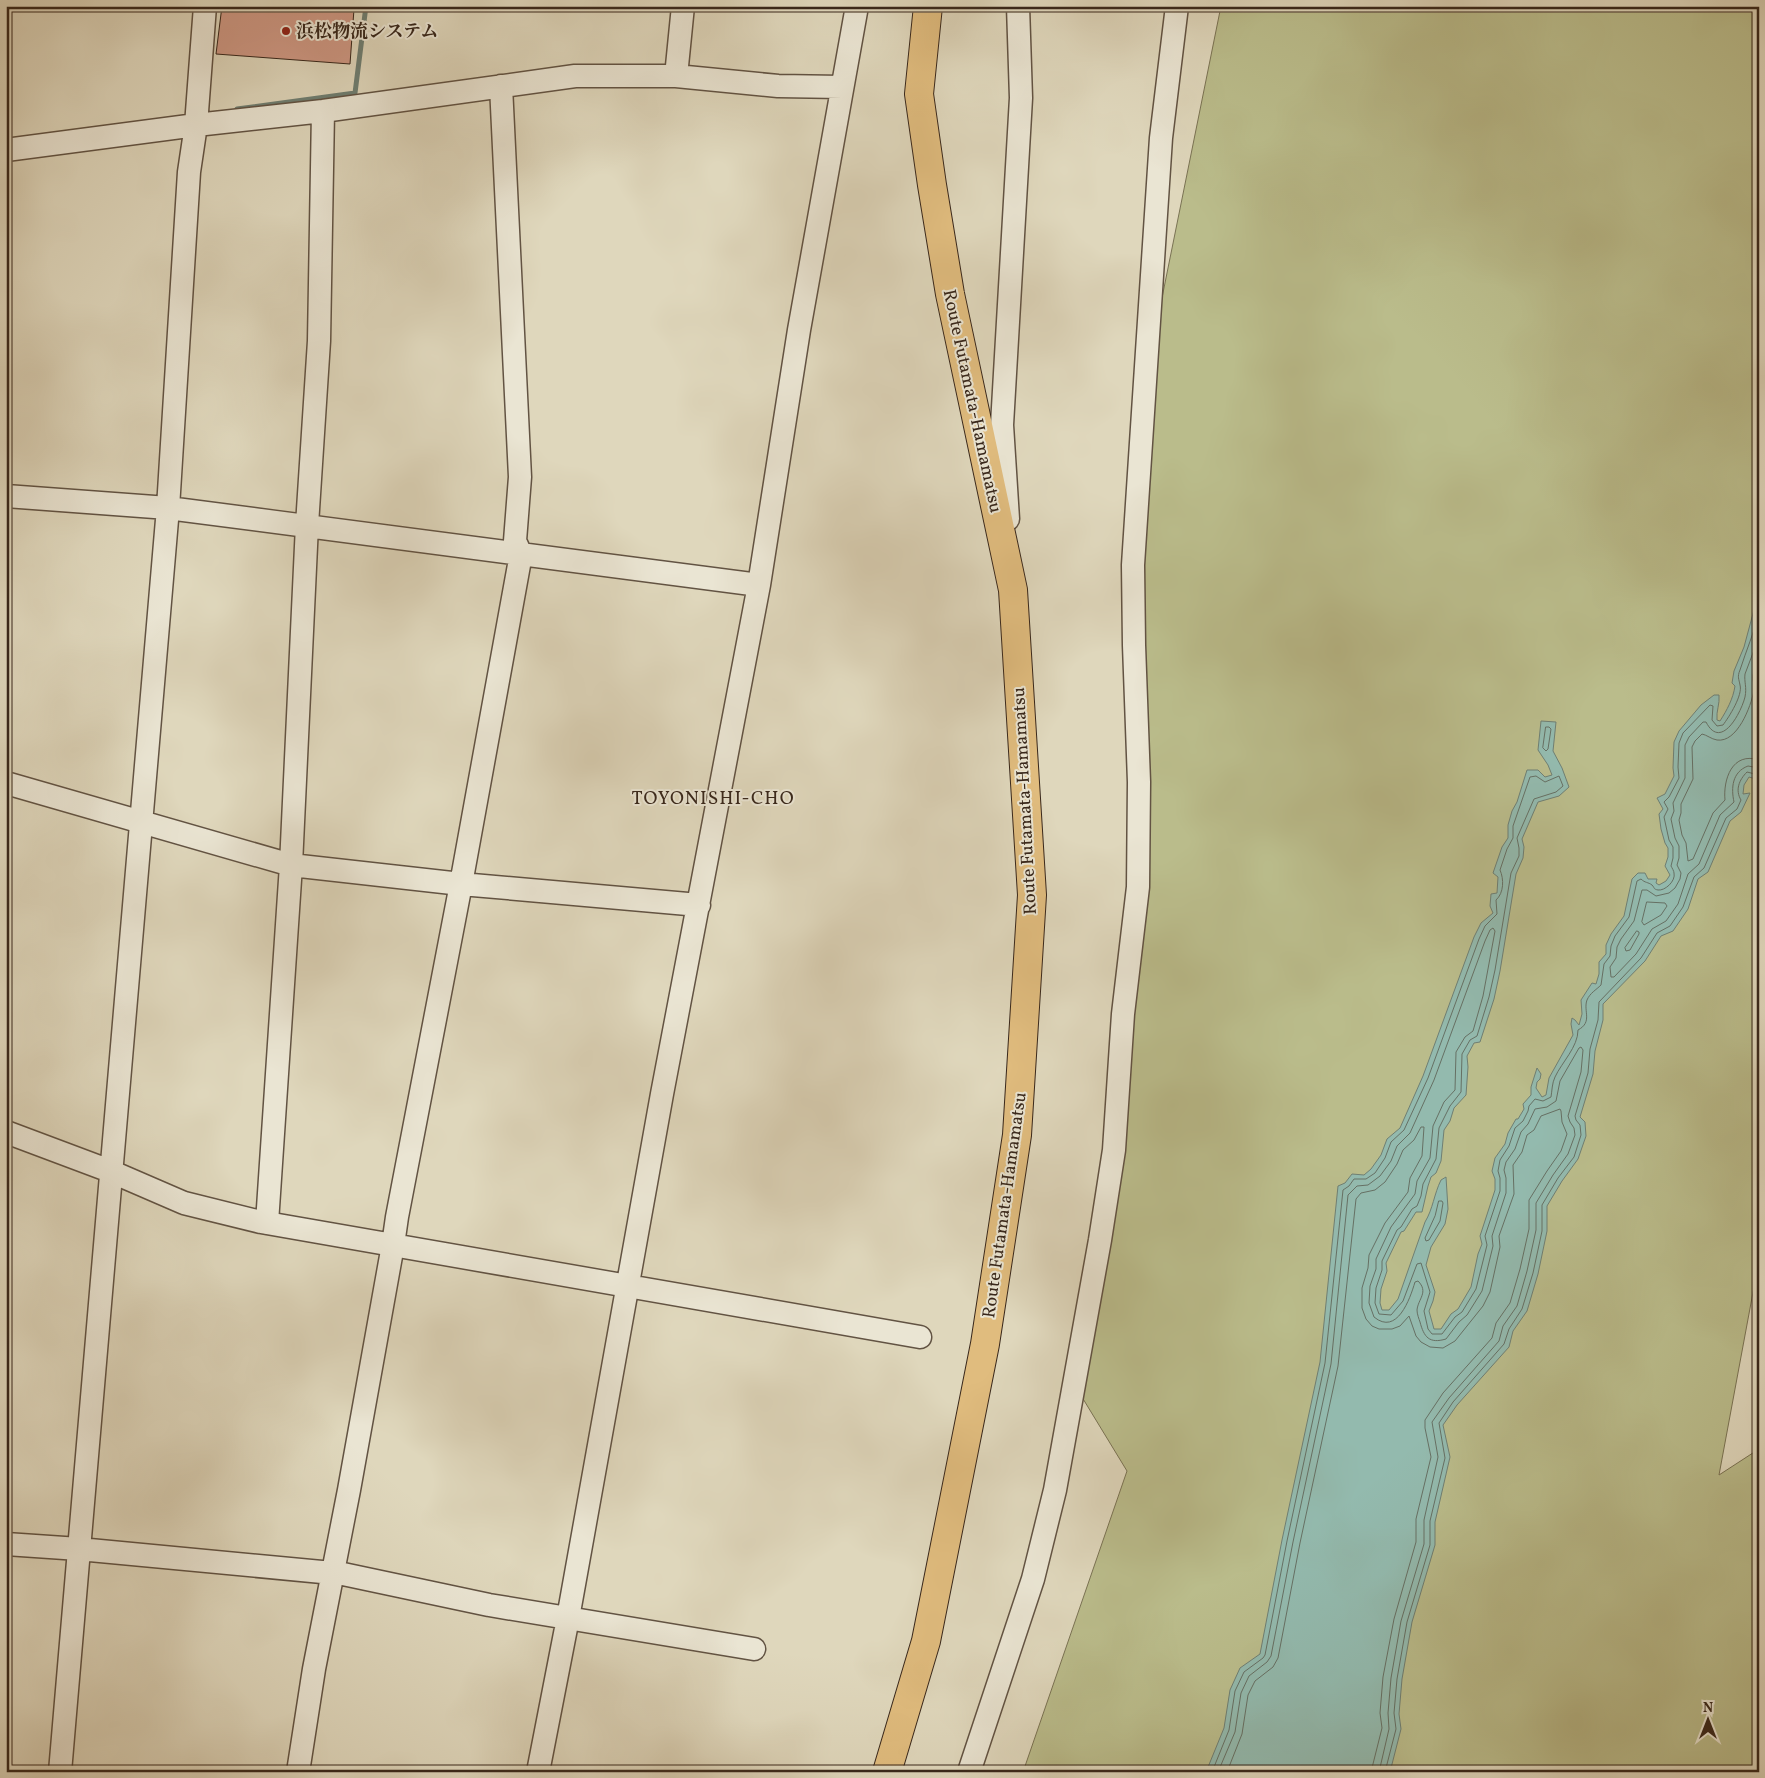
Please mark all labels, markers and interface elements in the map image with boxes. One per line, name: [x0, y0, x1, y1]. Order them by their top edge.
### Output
place label: 浜松物流システム: [296, 20, 438, 45]
marker: 浜松物流システム: [280, 25, 292, 37]
street label: Route Futamata-Hamamatsu: [936, 287, 1007, 515]
street label: Route Futamata-Hamamatsu: [1007, 686, 1044, 915]
district label: TOYONISHI-CHO: [631, 786, 795, 812]
street label: Route Futamata-Hamamatsu: [977, 1091, 1034, 1320]
north arrow: [1682, 1696, 1732, 1746]
text: N: [1703, 1699, 1713, 1718]

